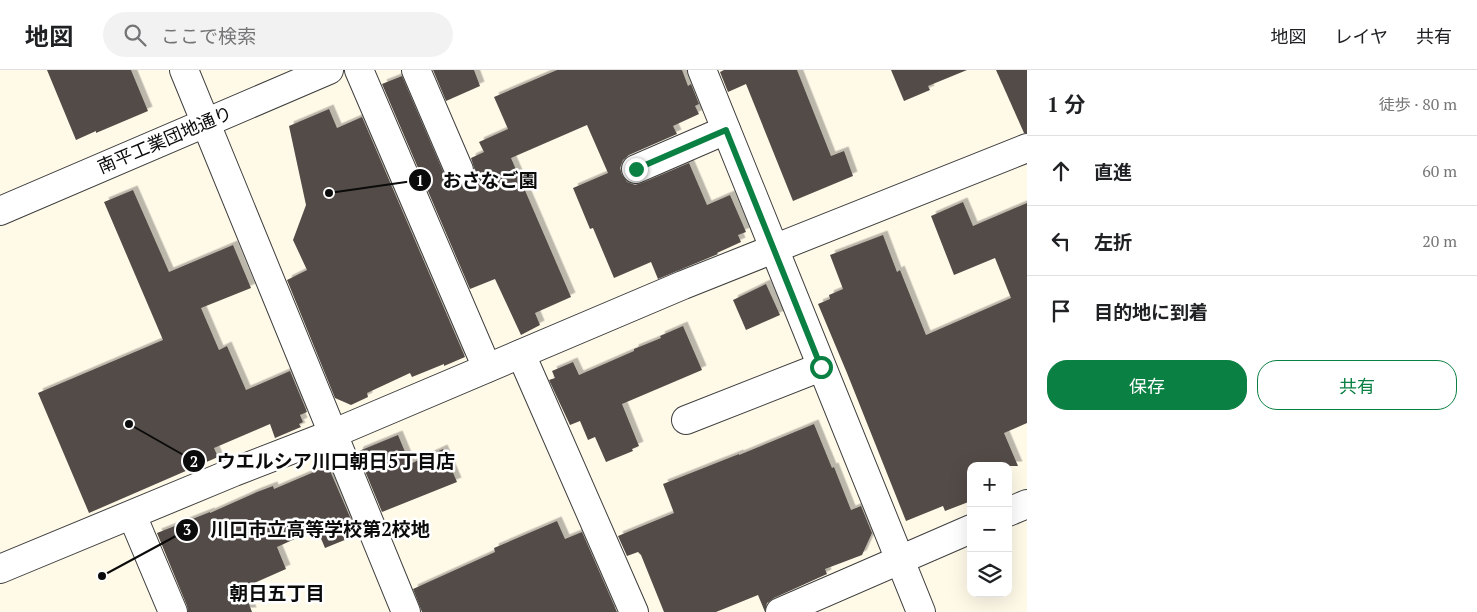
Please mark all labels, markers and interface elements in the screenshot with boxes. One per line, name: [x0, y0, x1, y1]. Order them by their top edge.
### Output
search box: [103, 12, 453, 57]
text: 地図: [25, 20, 73, 52]
icon: search: [121, 21, 149, 49]
text: ここで検索: [161, 23, 256, 48]
text: 地図: [1271, 24, 1307, 48]
text: レイヤ: [1335, 24, 1388, 48]
text: 共有: [1416, 24, 1452, 48]
text: 1 分: [1047, 90, 1086, 118]
text: 徒歩 · 80 m: [1379, 93, 1457, 115]
street label: 南平工業団地通り: [94, 100, 236, 178]
icon: ahead: [1047, 157, 1075, 185]
route end: [625, 158, 648, 181]
text: 直進: [1094, 159, 1132, 184]
text: 60 m: [1422, 160, 1457, 182]
callout: おさなご園: [408, 163, 548, 197]
text: おさなご園: [442, 167, 538, 192]
text: 1: [416, 170, 424, 190]
icon: left: [1047, 227, 1075, 255]
text: 左折: [1094, 229, 1132, 254]
text: 20 m: [1422, 230, 1457, 252]
icon: arrive: [1047, 297, 1075, 325]
text: 目的地に到着: [1094, 299, 1208, 324]
route start: [810, 356, 833, 379]
button: 保存: [1047, 360, 1247, 410]
button: 共有: [1257, 360, 1457, 410]
callout: ウエルシア川口朝日5丁目店: [181, 444, 465, 478]
text: ウエルシア川口朝日5丁目店: [217, 448, 455, 473]
text: 2: [190, 451, 198, 471]
map controls: [967, 462, 1012, 597]
button: +: [967, 462, 1012, 507]
button: −: [967, 507, 1012, 552]
callout: 川口市立高等学校第2校地: [175, 513, 439, 547]
text: 川口市立高等学校第2校地: [210, 516, 430, 541]
text: 3: [183, 519, 191, 539]
button: layers: [967, 552, 1012, 597]
district label: 朝日五丁目: [229, 580, 325, 605]

